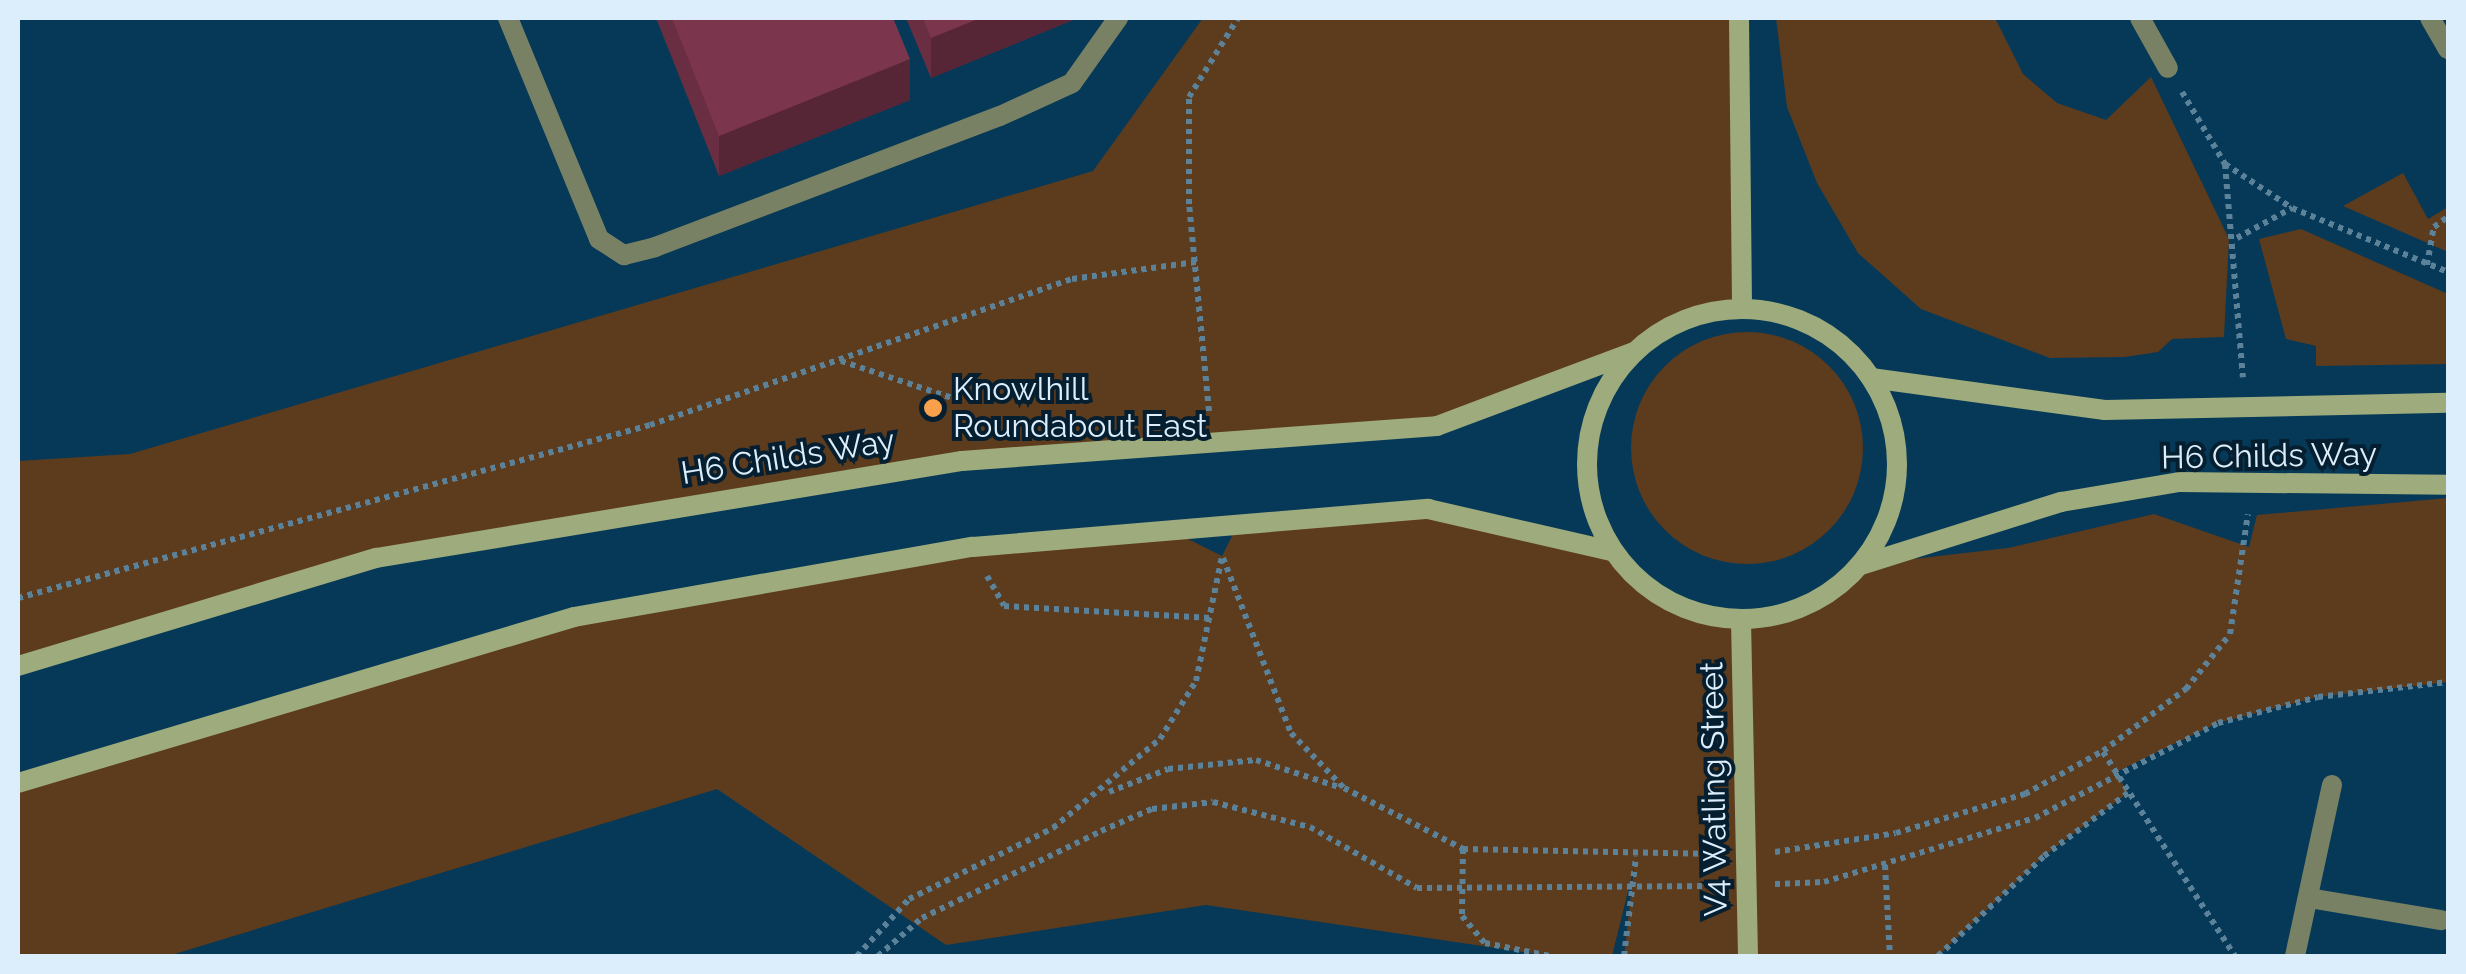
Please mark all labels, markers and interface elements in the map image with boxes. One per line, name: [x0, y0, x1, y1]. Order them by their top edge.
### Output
place label: Knowlhill Roundabout East: [953, 371, 1207, 446]
marker: Knowlhill Roundabout East: [922, 397, 944, 419]
street label: H6 Childs Way: [678, 421, 898, 493]
street label: H6 Childs Way: [2160, 435, 2378, 477]
street label: V4 Watling Street: [1693, 661, 1735, 917]

